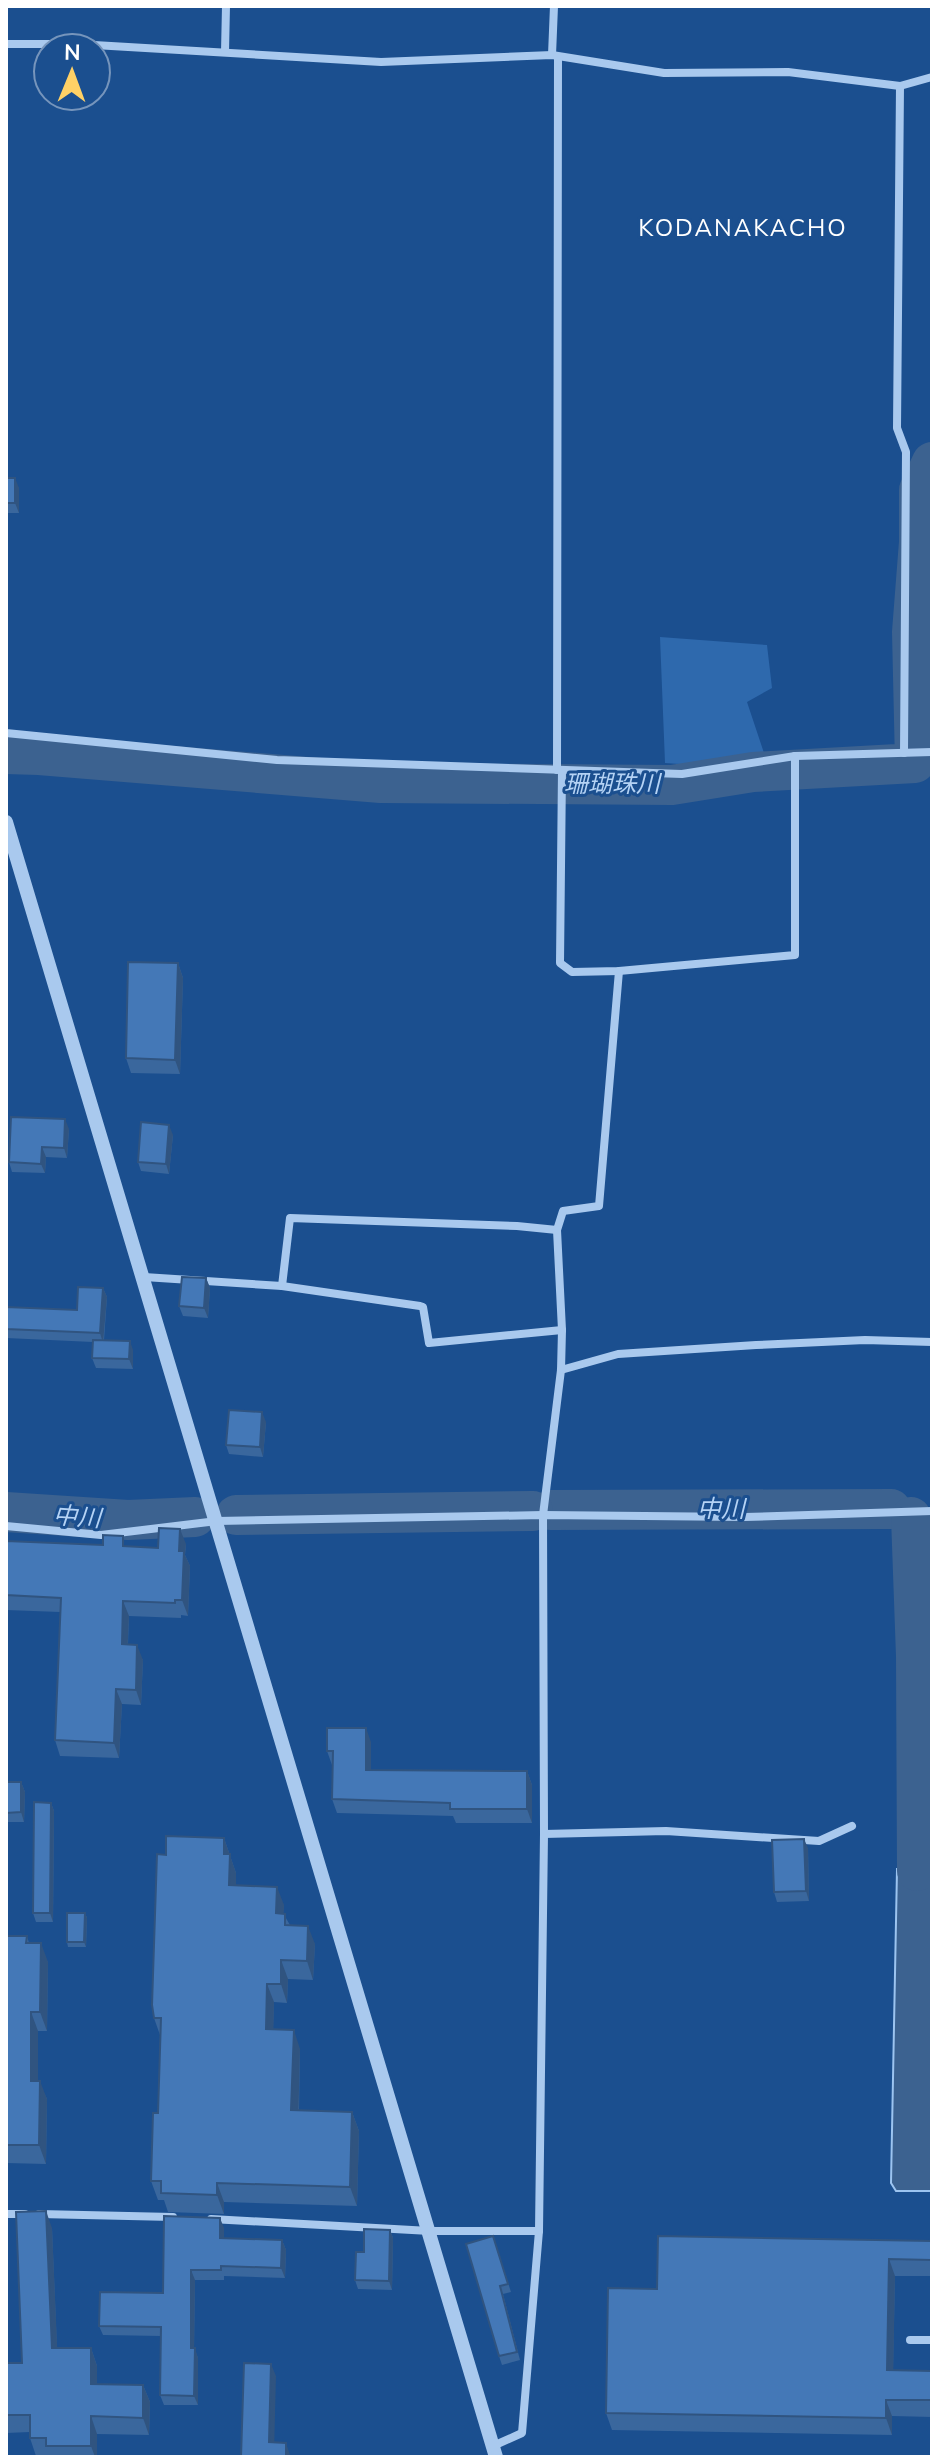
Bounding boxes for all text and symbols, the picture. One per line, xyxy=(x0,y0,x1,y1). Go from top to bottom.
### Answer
north arrow xyxy=(32,32,112,112)
text: N xyxy=(64,38,81,68)
district label: KODANAKACHO xyxy=(638,212,848,244)
water label: 珊瑚珠川 xyxy=(564,768,663,800)
water label: 中川 xyxy=(697,1493,748,1525)
water label: 中川 xyxy=(52,1499,105,1535)

